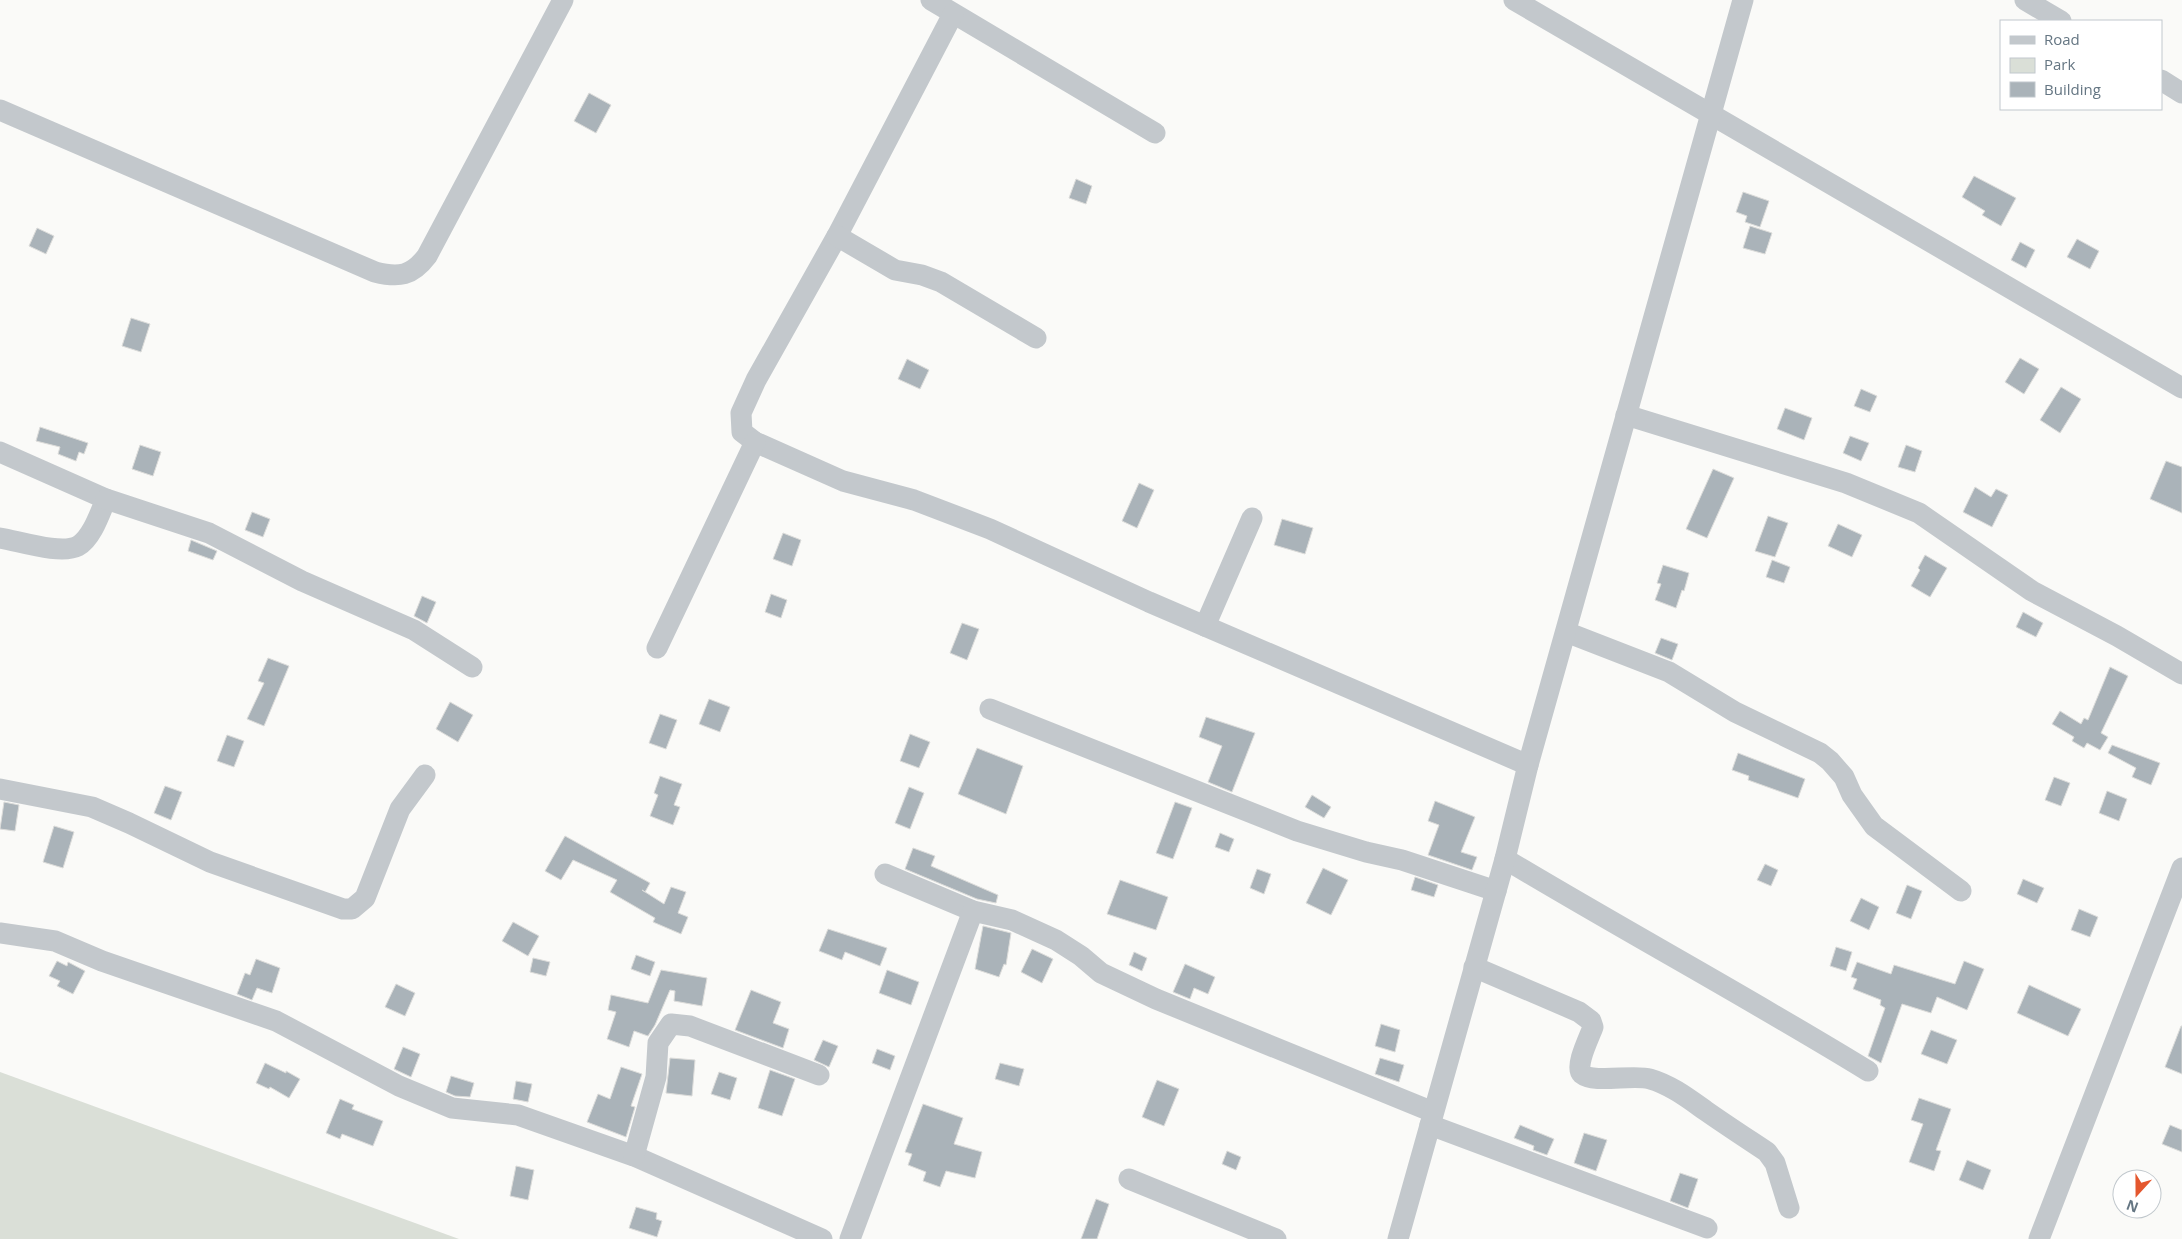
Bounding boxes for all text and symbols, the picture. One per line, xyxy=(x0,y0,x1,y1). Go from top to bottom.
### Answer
legend xyxy=(2000,20,2162,110)
text: Road xyxy=(2044,29,2080,49)
text: Park xyxy=(2044,54,2075,74)
text: Building xyxy=(2044,79,2101,99)
north arrow xyxy=(2112,1169,2162,1219)
text: N xyxy=(2123,1196,2141,1218)

